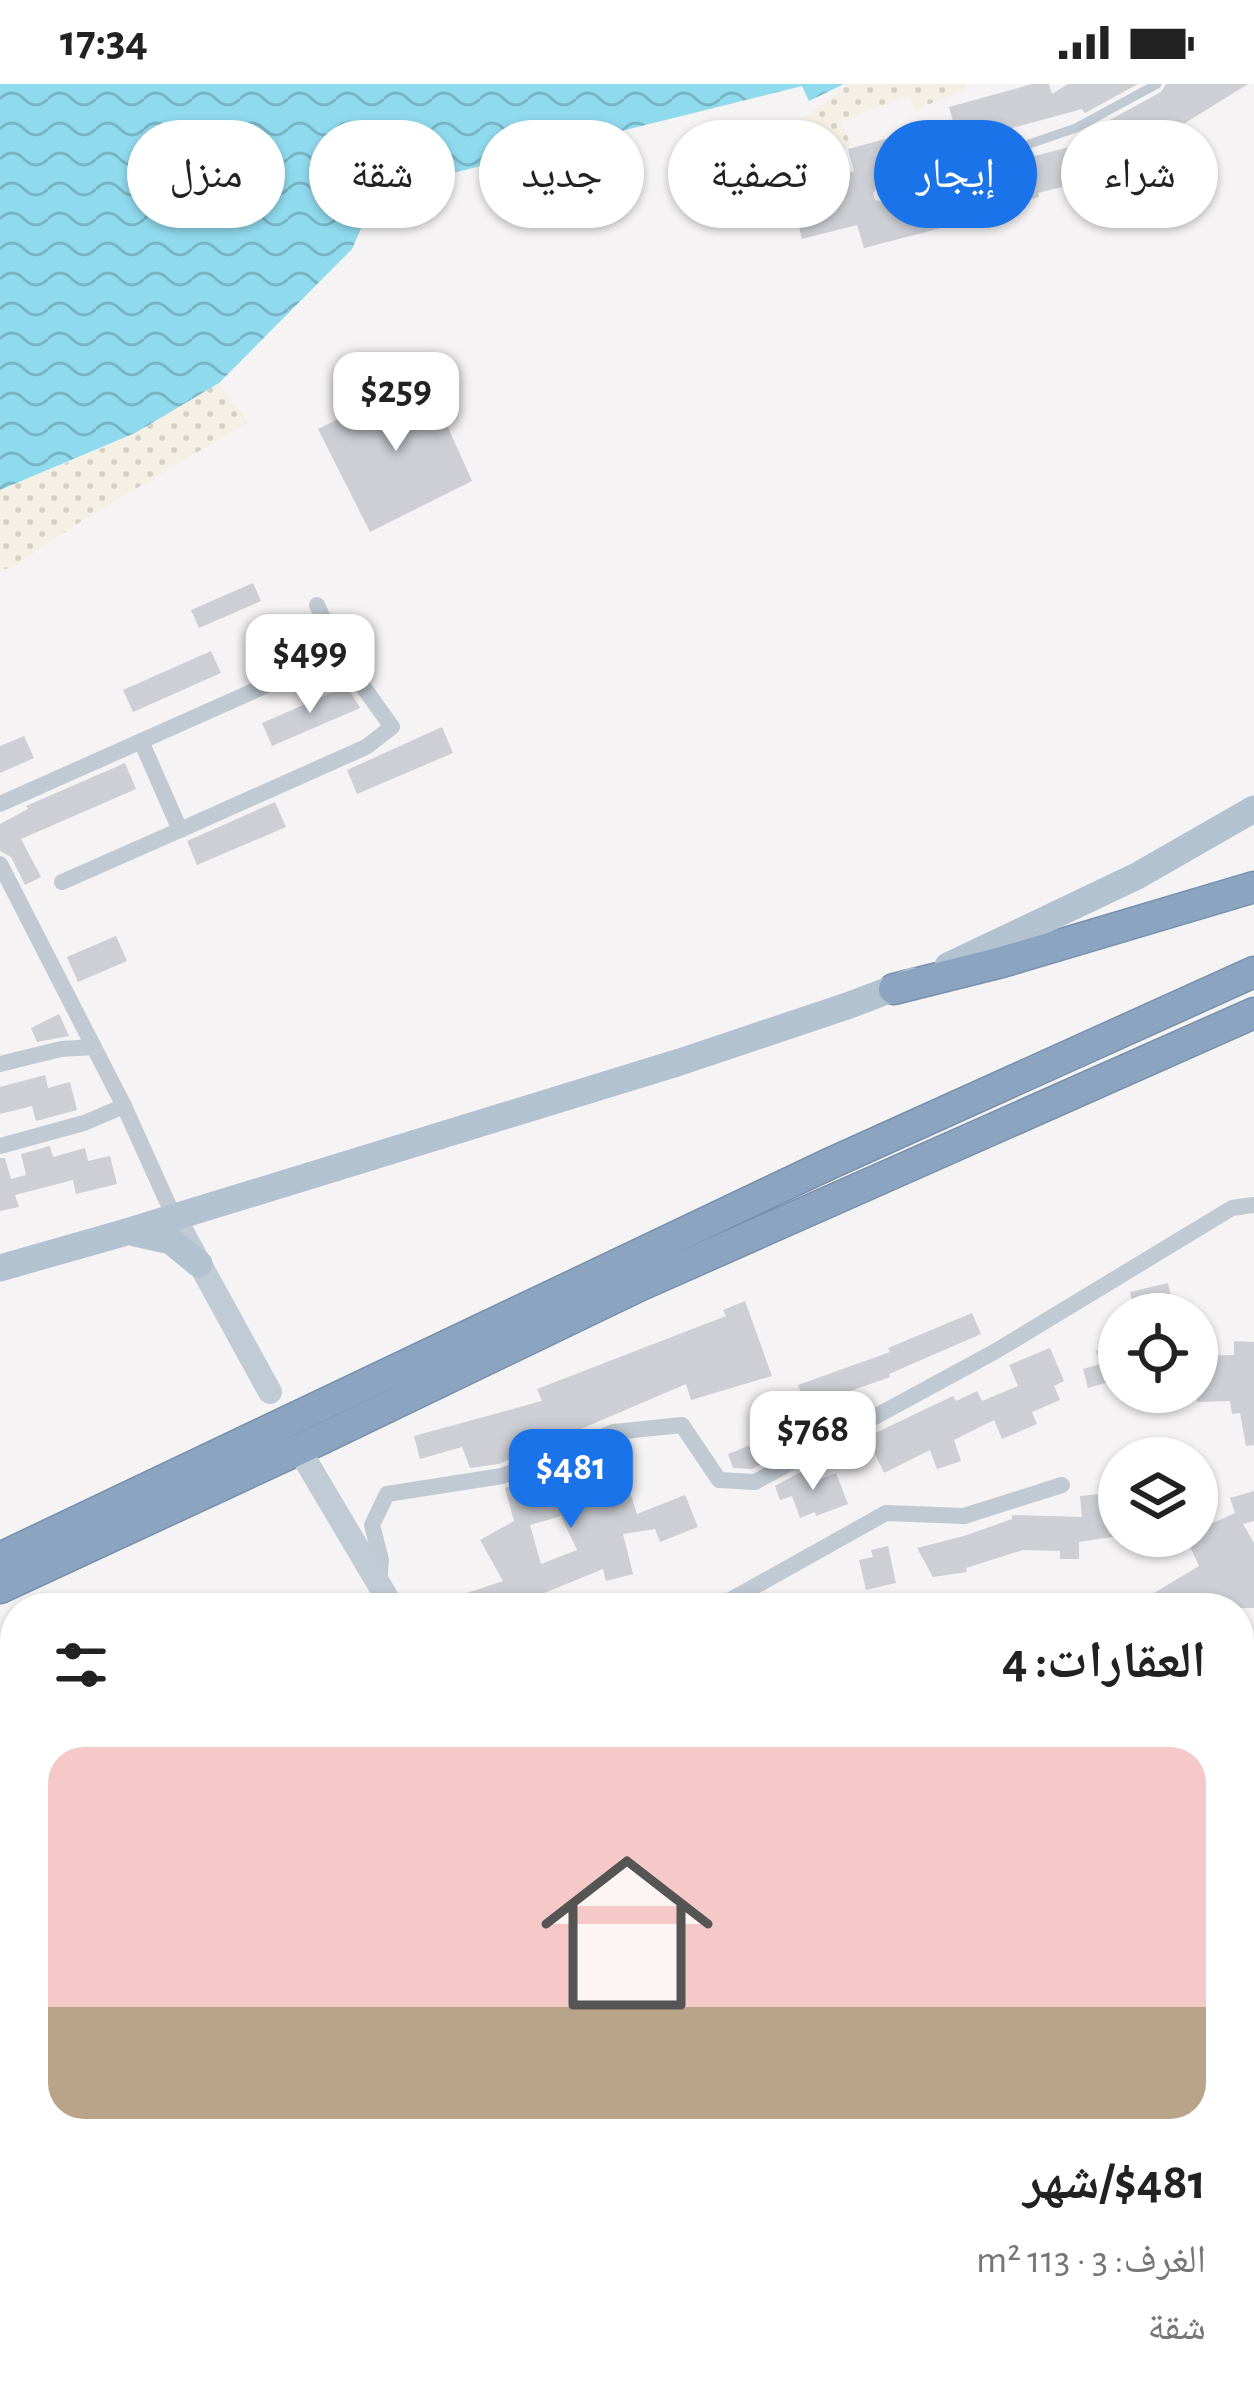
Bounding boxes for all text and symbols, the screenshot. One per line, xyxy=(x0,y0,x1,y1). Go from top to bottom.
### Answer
text: 17:34 xyxy=(60,19,148,64)
chip: منزل xyxy=(127,120,285,228)
chip: شقة xyxy=(309,120,455,228)
chip: جديد xyxy=(479,120,644,228)
chip: تصفية xyxy=(668,120,850,228)
chip: إيجار xyxy=(874,120,1037,228)
chip: شراء xyxy=(1061,120,1218,228)
pin: $259 xyxy=(325,352,467,454)
text: $259 xyxy=(360,371,432,410)
pin: $499 xyxy=(239,614,381,716)
text: $499 xyxy=(273,633,347,672)
map controls xyxy=(1098,1293,1218,1557)
button: locate xyxy=(1098,1293,1218,1413)
pin: $768 xyxy=(742,1391,884,1493)
text: $768 xyxy=(777,1410,849,1449)
pin: $481 xyxy=(500,1429,642,1531)
button: layers xyxy=(1098,1437,1218,1557)
text: $481 xyxy=(536,1448,606,1487)
icon: filters xyxy=(48,1632,114,1698)
text: العقارات: 4 xyxy=(1002,1636,1206,1687)
icon: home xyxy=(519,1825,735,2041)
text: $481/شهر xyxy=(1023,2157,1206,2208)
text: الغرف: 3 · 113 m² xyxy=(976,2241,1206,2280)
text: شقة xyxy=(1148,2308,1206,2347)

